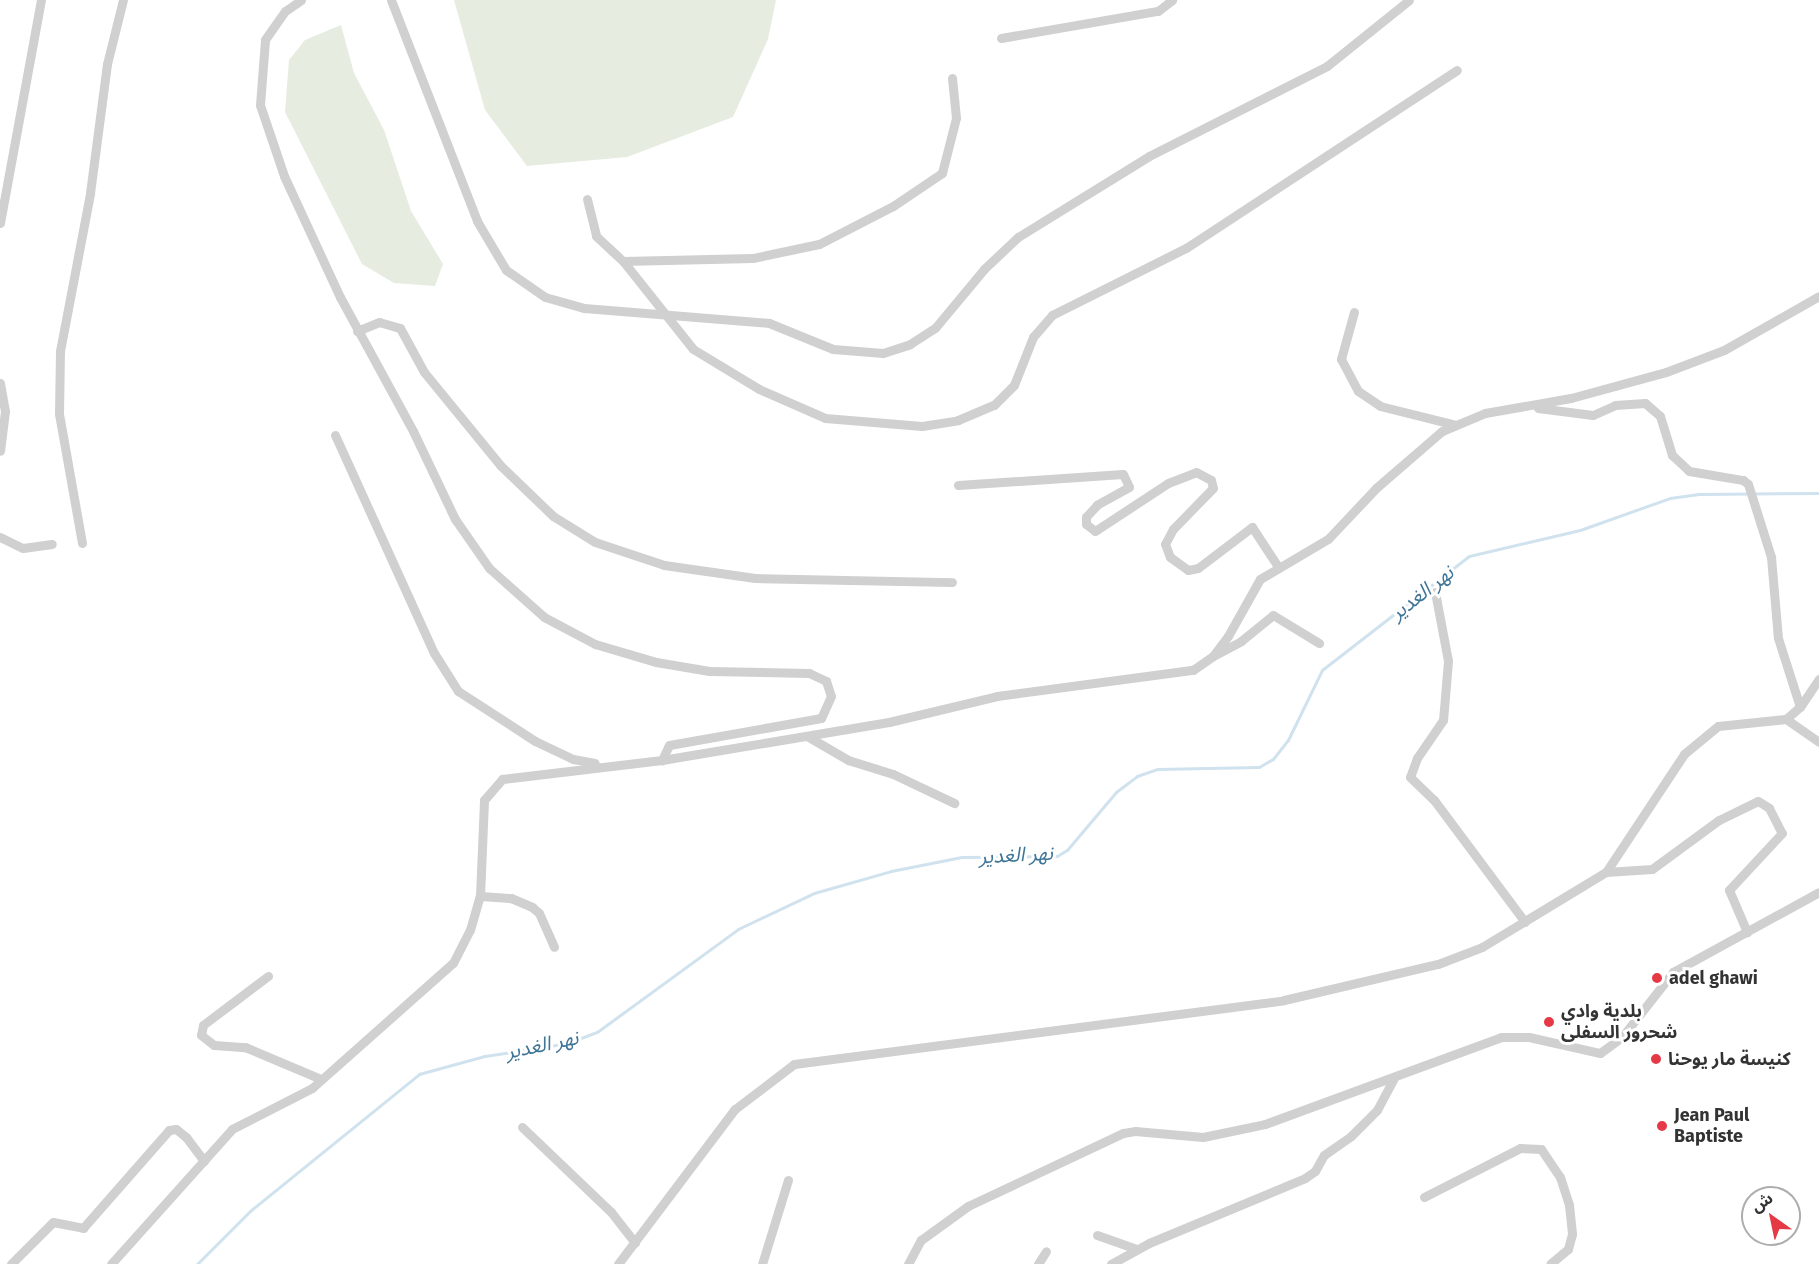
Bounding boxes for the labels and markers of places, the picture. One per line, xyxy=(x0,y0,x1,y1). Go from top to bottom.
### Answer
place label: adel ghawi xyxy=(1669,967,1758,989)
marker: adel ghawi xyxy=(1650,971,1664,985)
place label: بلدية وادي شحرور السفلى xyxy=(1561,1001,1677,1044)
marker: بلدية وادي شحرور السفلى xyxy=(1542,1015,1556,1029)
place label: كنيسة مار يوحنا xyxy=(1668,1048,1791,1070)
marker: كنيسة مار يوحنا xyxy=(1649,1052,1663,1066)
place label: Jean Paul Baptiste xyxy=(1674,1105,1749,1148)
marker: Jean Paul Baptiste xyxy=(1655,1119,1669,1133)

